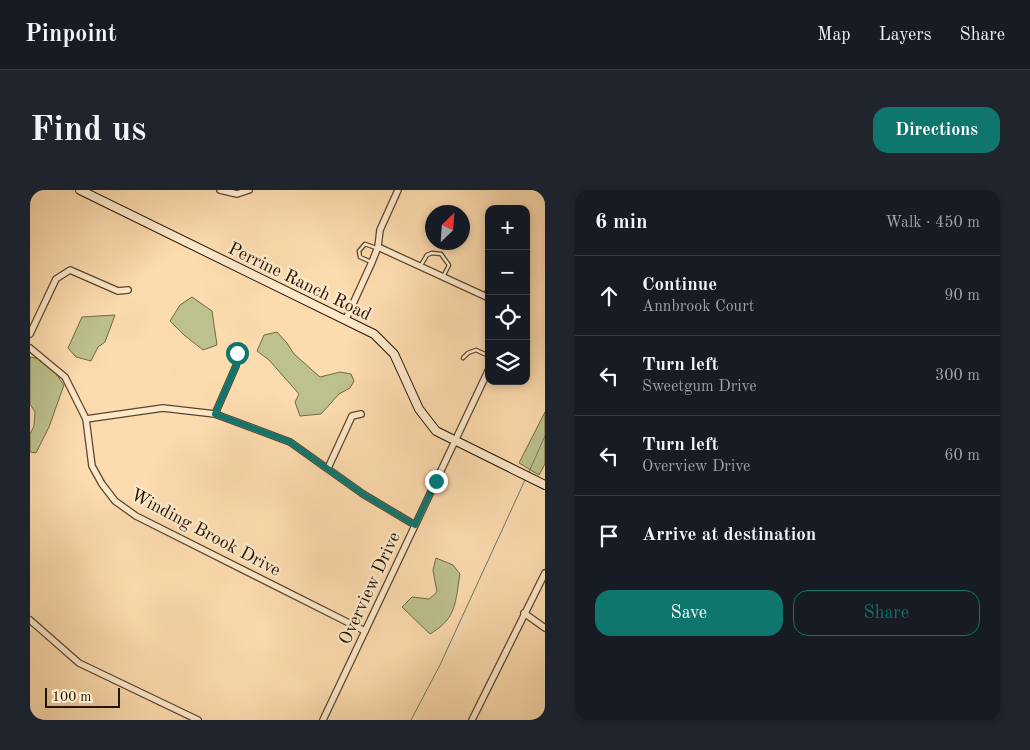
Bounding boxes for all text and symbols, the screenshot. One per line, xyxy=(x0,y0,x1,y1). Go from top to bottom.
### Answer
text: Pinpoint xyxy=(25,23,117,47)
text: Map xyxy=(817,26,851,44)
text: Layers xyxy=(879,26,931,44)
text: Share xyxy=(959,26,1005,44)
button: Directions xyxy=(873,107,1000,153)
text: Find us xyxy=(30,113,146,148)
north arrow xyxy=(425,205,470,250)
map controls xyxy=(485,205,530,385)
button: + xyxy=(485,205,530,250)
text: 6 min xyxy=(595,212,648,233)
text: Walk · 450 m xyxy=(885,215,980,231)
street label: Perrine Ranch Road xyxy=(225,240,374,324)
button: − xyxy=(485,250,530,295)
text: Continue xyxy=(642,276,717,295)
icon: ahead xyxy=(595,282,623,310)
text: 90 m xyxy=(944,288,980,304)
button: locate xyxy=(485,295,530,340)
text: Annbrook Court xyxy=(642,299,754,315)
button: layers xyxy=(485,340,530,385)
route start xyxy=(226,342,249,365)
text: Turn left xyxy=(642,356,719,375)
icon: left xyxy=(595,362,623,390)
text: 300 m xyxy=(935,368,980,384)
text: Sweetgum Drive xyxy=(642,379,757,395)
text: Turn left xyxy=(642,436,719,455)
icon: left xyxy=(595,442,623,470)
text: 60 m xyxy=(944,448,980,464)
text: Overview Drive xyxy=(642,459,750,475)
route end xyxy=(425,470,448,493)
street label: Winding Brook Drive xyxy=(128,486,284,580)
icon: arrive xyxy=(595,522,623,550)
text: Arrive at destination xyxy=(642,526,816,545)
street label: Overview Drive xyxy=(336,529,404,647)
button: Save xyxy=(595,590,783,636)
button: Share xyxy=(793,590,980,636)
scale bar xyxy=(45,685,120,708)
text: 100 m xyxy=(52,690,91,704)

